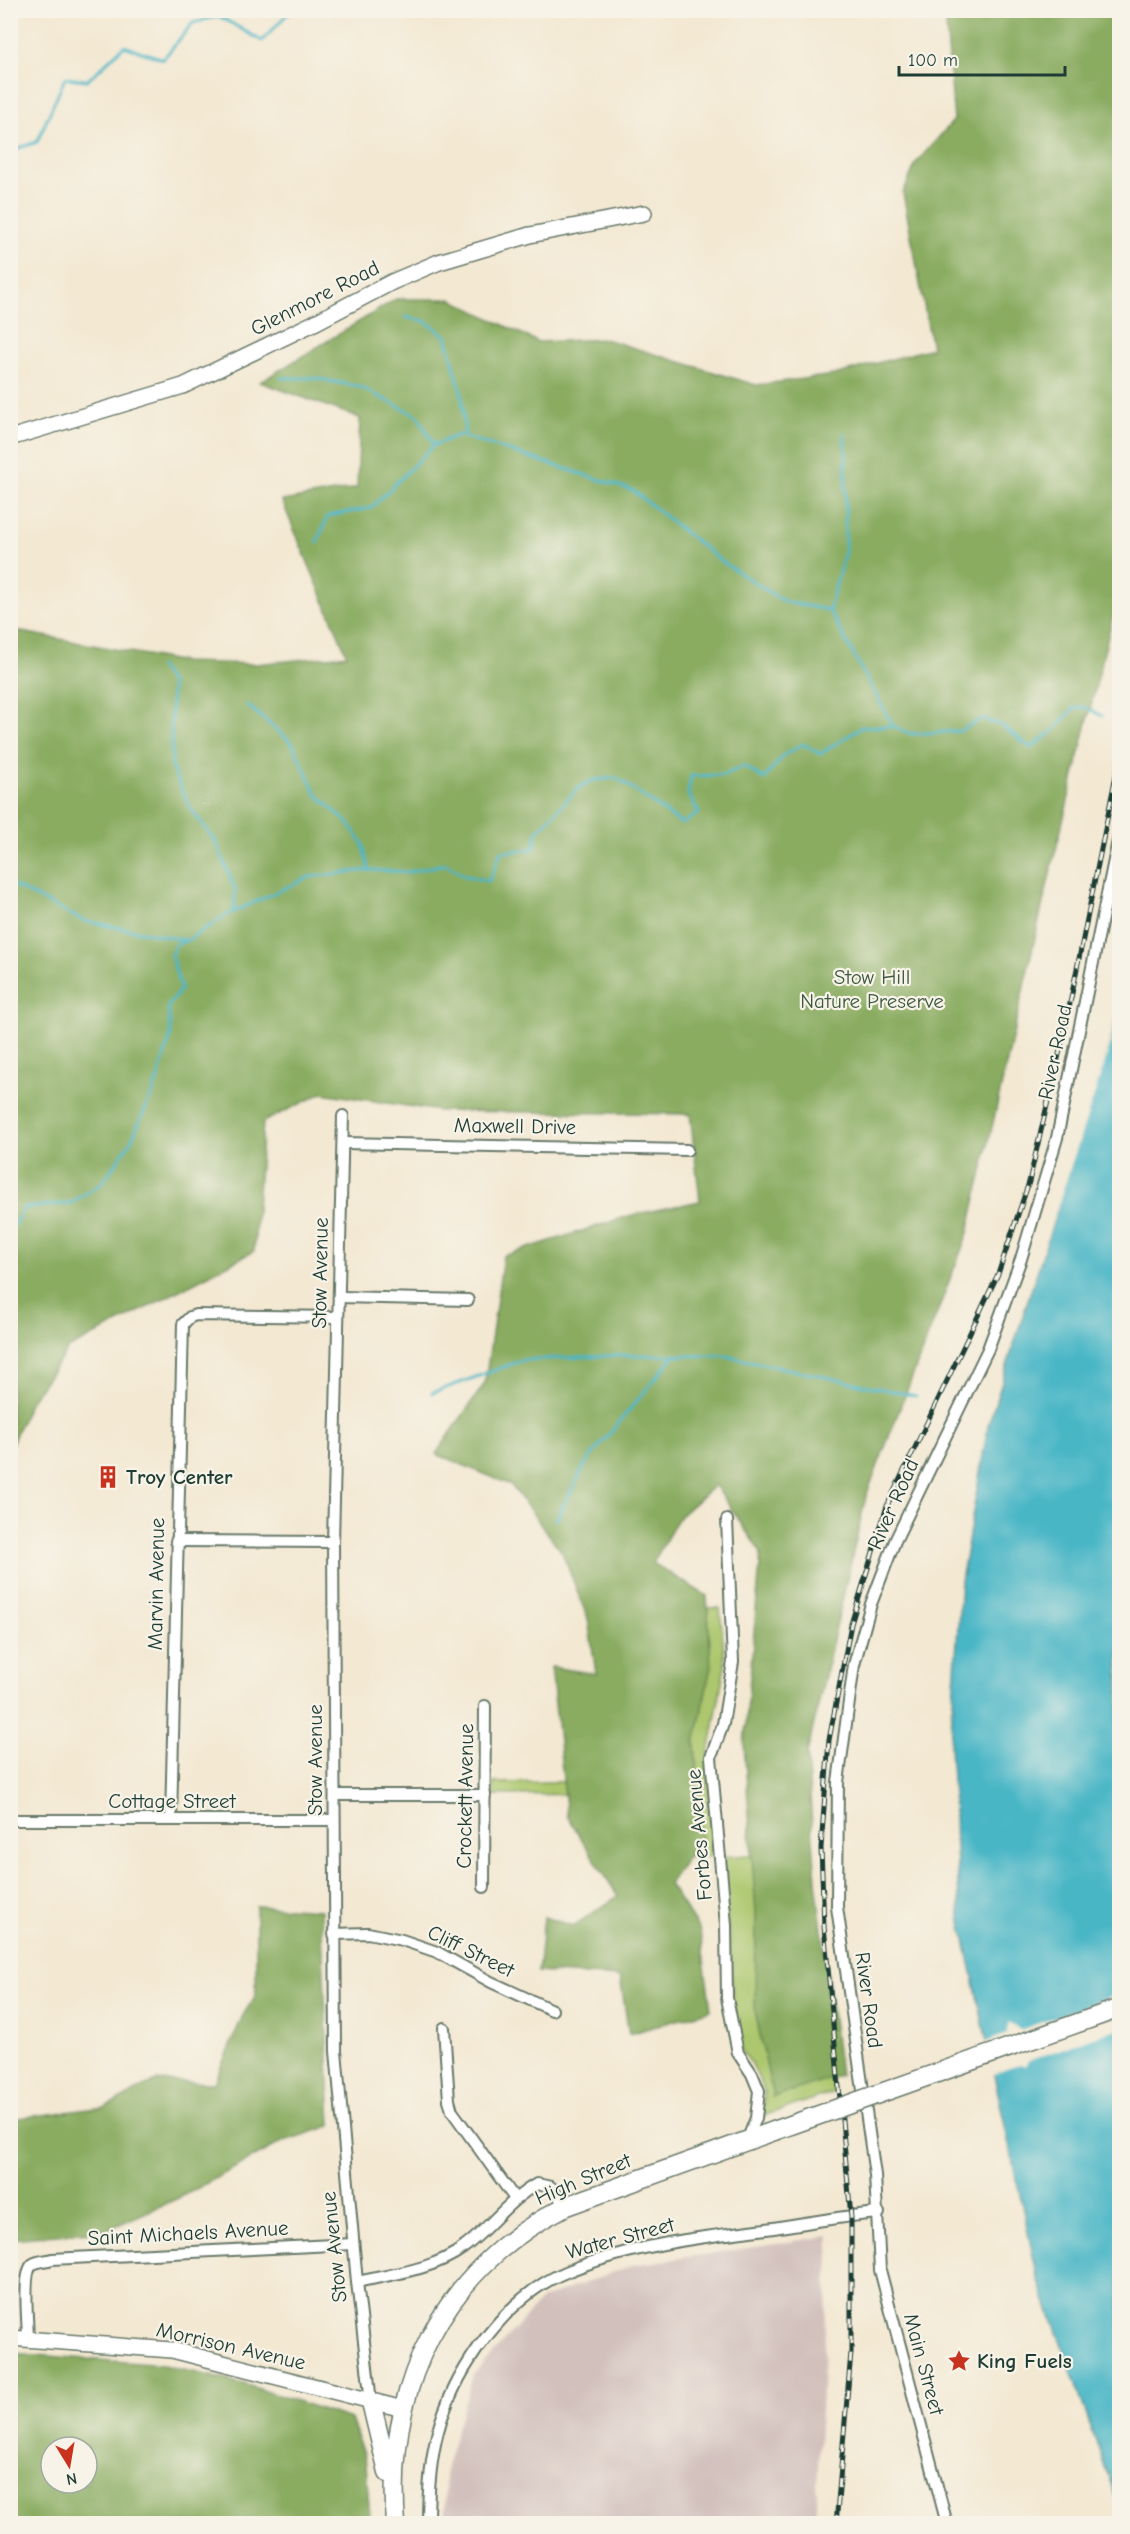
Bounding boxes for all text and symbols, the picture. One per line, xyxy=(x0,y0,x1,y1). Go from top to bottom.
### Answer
scale bar xyxy=(899,39,1066,77)
text: 100 m xyxy=(908,50,958,71)
street label: Glenmore Road xyxy=(247,255,383,341)
park label: Stow Hill Nature Preserve xyxy=(800,965,944,1013)
street label: River Road xyxy=(1033,1002,1077,1102)
street label: Maxwell Drive xyxy=(454,1113,576,1139)
street label: Stow Avenue xyxy=(307,1217,333,1329)
street label: River Road xyxy=(862,1455,924,1553)
building icon: Troy Center xyxy=(95,1464,121,1490)
place label: Troy Center xyxy=(126,1465,233,1489)
street label: Marvin Avenue xyxy=(143,1517,169,1651)
street label: Stow Avenue xyxy=(303,1704,327,1816)
street label: Crockett Avenue xyxy=(452,1723,478,1869)
street label: Forbes Avenue xyxy=(681,1768,717,1902)
street label: Cottage Street xyxy=(108,1789,237,1813)
street label: Cliff Street xyxy=(424,1920,519,1983)
street label: River Road xyxy=(850,1950,888,2050)
street label: High Street xyxy=(531,2148,636,2210)
street label: Stow Avenue xyxy=(316,2190,352,2304)
street label: Water Street xyxy=(563,2212,678,2264)
street label: Saint Michaels Avenue xyxy=(87,2216,289,2250)
street label: Main Street xyxy=(899,2310,949,2418)
street label: Morrison Avenue xyxy=(154,2317,308,2375)
place icon: King Fuels xyxy=(946,2348,972,2374)
place label: King Fuels xyxy=(977,2349,1072,2373)
north arrow xyxy=(39,2435,99,2495)
text: N xyxy=(65,2469,79,2489)

